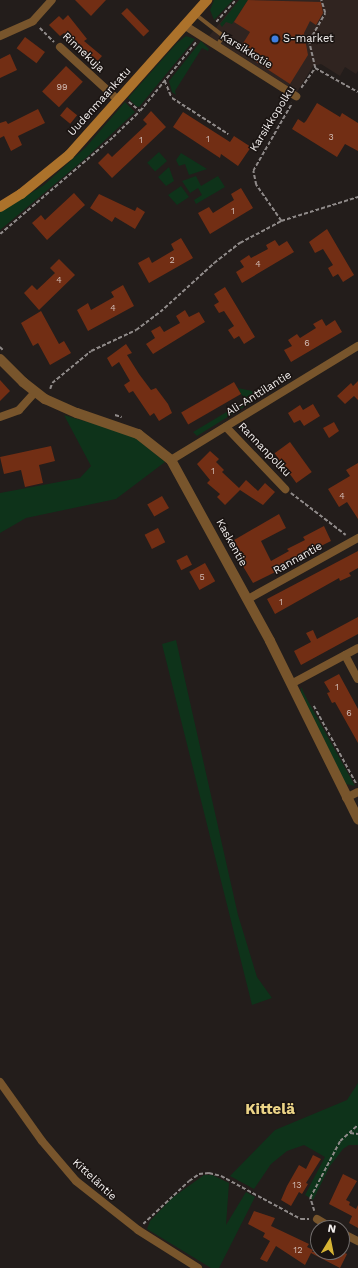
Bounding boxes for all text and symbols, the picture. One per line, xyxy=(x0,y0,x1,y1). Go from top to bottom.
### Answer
street label: Rinnekuja xyxy=(59,30,107,76)
street label: Karsikkotie xyxy=(218,30,274,72)
place label: S-market xyxy=(283,32,334,46)
marker: S-market xyxy=(270,34,280,44)
street label: Uudenmaankatu xyxy=(66,65,134,139)
house number: 99 xyxy=(56,82,68,92)
street label: Karsikkopolku xyxy=(248,84,298,154)
house number: 3 xyxy=(328,132,334,142)
house number: 1 xyxy=(206,134,210,144)
house number: 1 xyxy=(139,135,143,145)
house number: 1 xyxy=(231,206,235,216)
house number: 2 xyxy=(169,255,175,265)
house number: 4 xyxy=(255,259,261,269)
house number: 4 xyxy=(56,275,62,285)
house number: 4 xyxy=(110,303,116,313)
house number: 6 xyxy=(304,338,310,348)
street label: Ali-Anttilantie xyxy=(224,369,294,419)
street label: Rannanpolku xyxy=(235,420,293,480)
house number: 1 xyxy=(211,466,215,476)
house number: 4 xyxy=(339,491,345,501)
street label: Kaskentie xyxy=(213,517,249,569)
street label: Rannantie xyxy=(271,540,325,578)
house number: 5 xyxy=(199,572,205,582)
house number: 1 xyxy=(279,597,283,607)
house number: 1 xyxy=(335,682,339,692)
house number: 6 xyxy=(346,708,352,718)
district label: Kittelä xyxy=(245,1101,295,1119)
street label: Kitteläntie xyxy=(69,1156,119,1204)
house number: 13 xyxy=(293,1180,301,1190)
north arrow xyxy=(310,1220,350,1260)
text: N xyxy=(327,1222,337,1236)
house number: 12 xyxy=(294,1245,302,1255)

